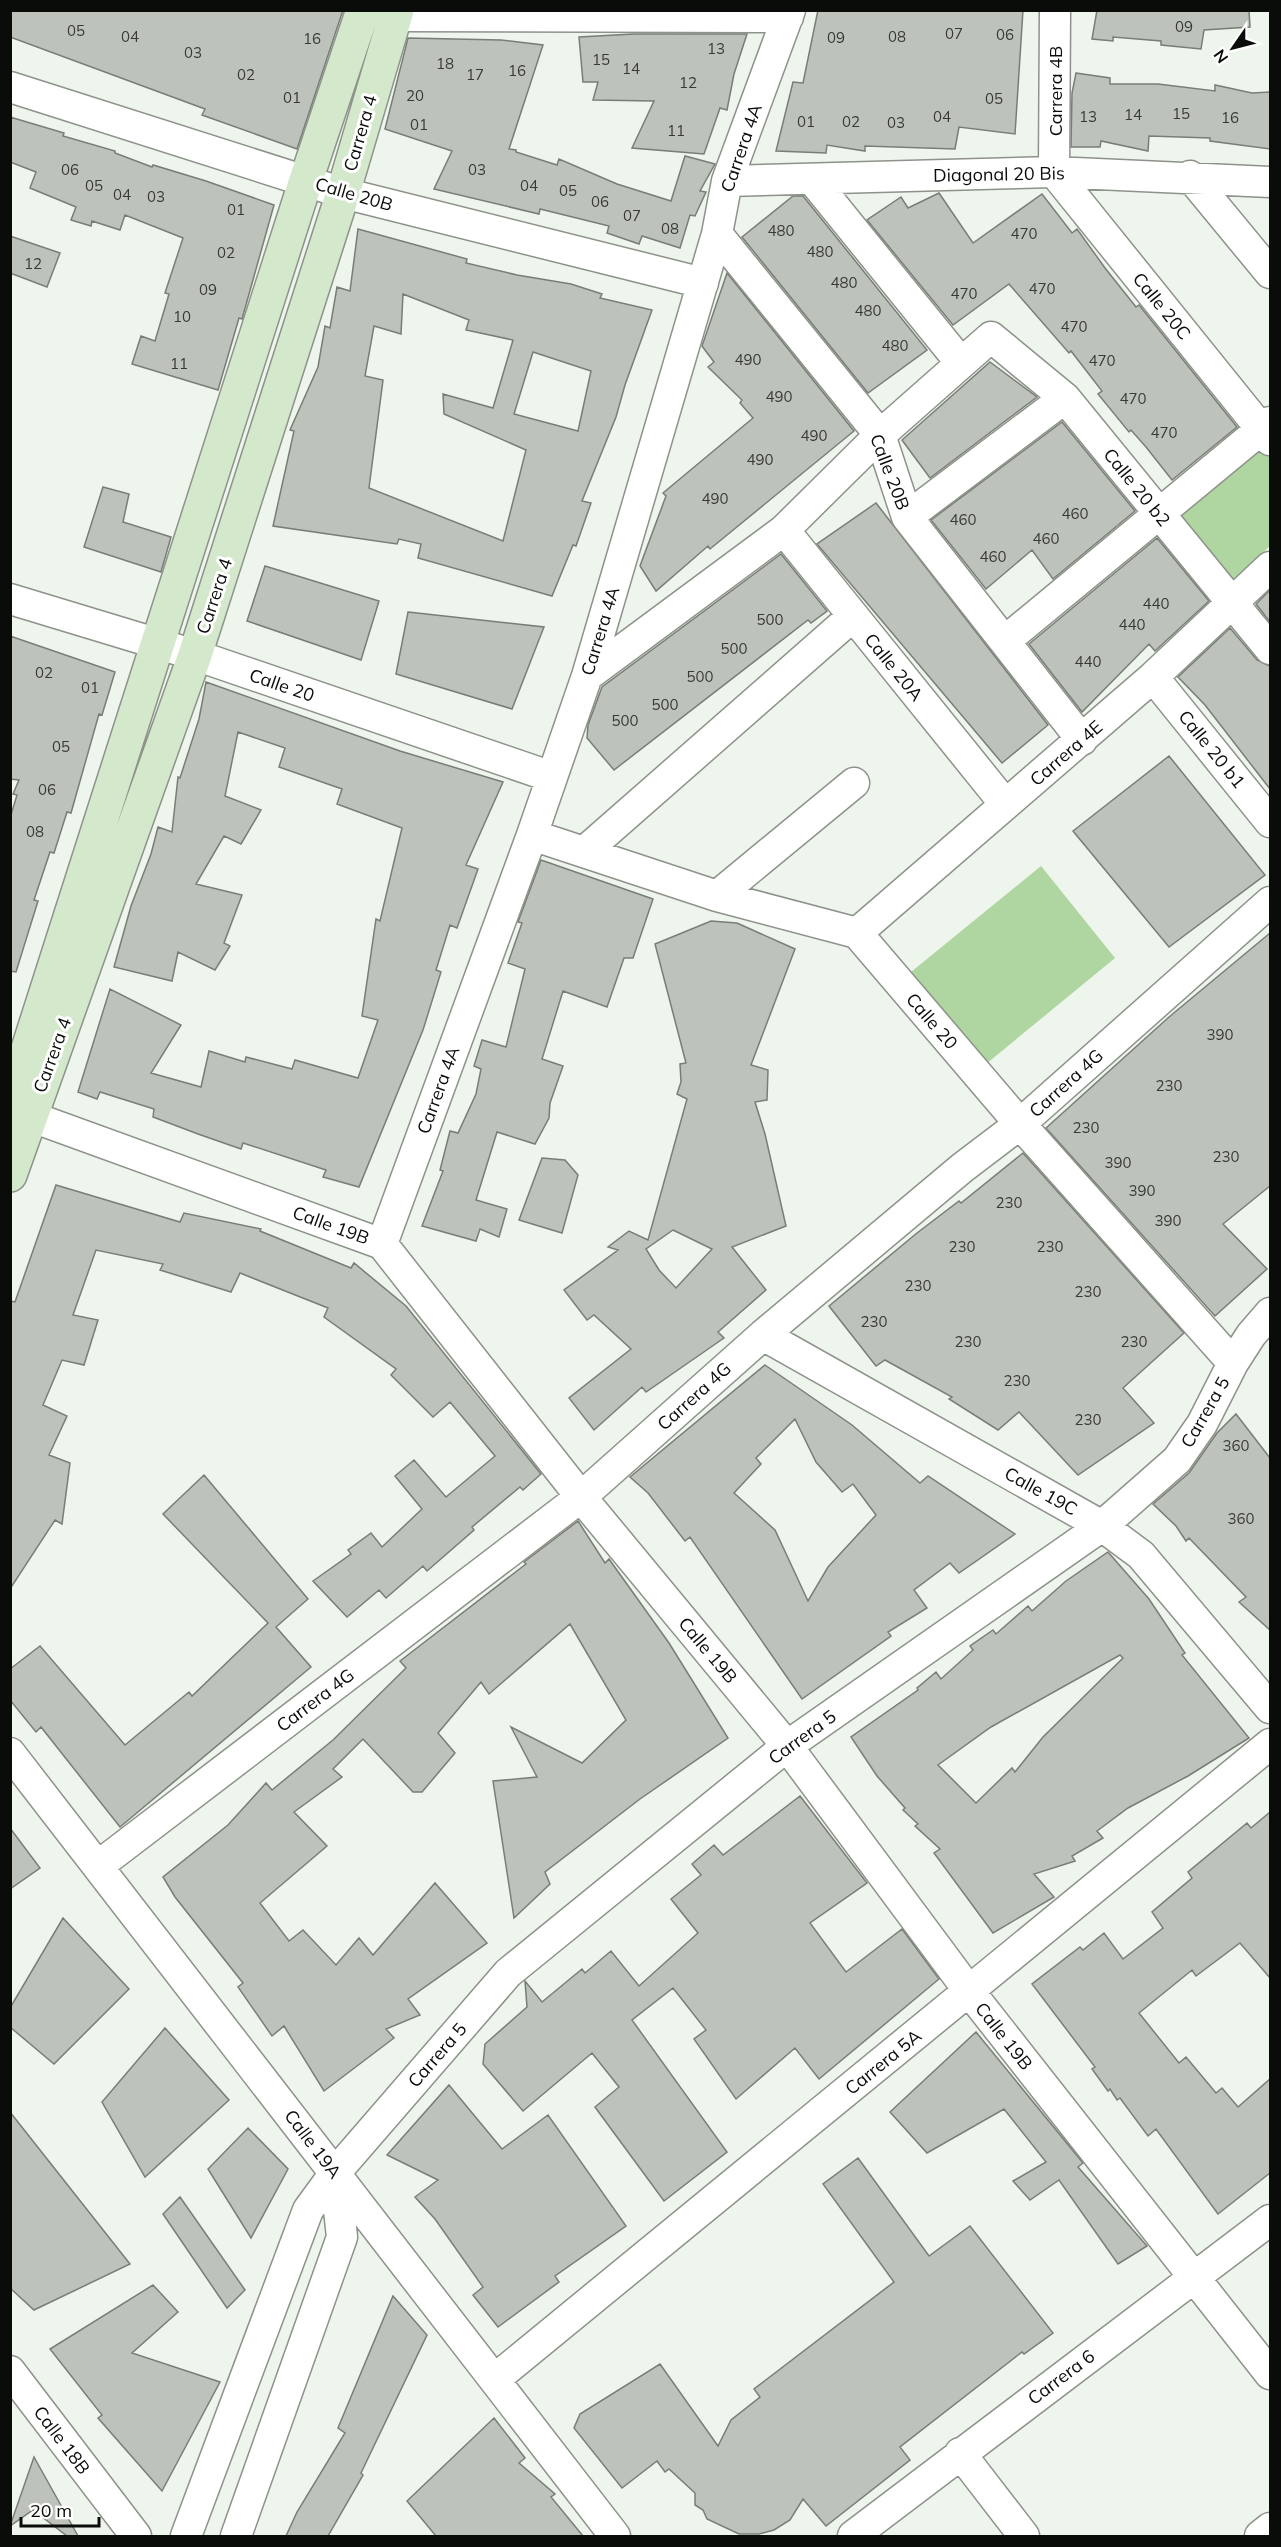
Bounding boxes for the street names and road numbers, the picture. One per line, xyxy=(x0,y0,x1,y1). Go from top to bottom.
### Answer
street label: Carrera 4B xyxy=(1044,46,1067,136)
street label: Carrera 4 xyxy=(338,92,382,174)
street label: Carrera 4A xyxy=(715,101,767,195)
street label: Diagonal 20 Bis xyxy=(933,161,1065,187)
street label: Calle 20B xyxy=(313,172,395,216)
street label: Calle 20C xyxy=(1128,268,1196,344)
street label: Calle 20B xyxy=(865,431,915,513)
street label: Calle 20 b2 xyxy=(1099,443,1175,531)
street label: Carrera 4 xyxy=(191,555,237,637)
street label: Carrera 4A xyxy=(576,584,624,678)
street label: Calle 20A xyxy=(860,628,928,706)
street label: Calle 20 xyxy=(246,663,318,707)
street label: Calle 20 b1 xyxy=(1174,705,1250,793)
street label: Carrera 4E xyxy=(1025,715,1107,791)
street label: Calle 20 xyxy=(901,988,963,1054)
street label: Carrera 4 xyxy=(28,1014,76,1096)
street label: Carrera 4A xyxy=(412,1043,464,1137)
street label: Carrera 4G xyxy=(1024,1044,1108,1122)
street label: Calle 19B xyxy=(290,1201,372,1249)
street label: Carrera 4G xyxy=(652,1357,736,1435)
street label: Carrera 5 xyxy=(1175,1372,1235,1452)
street label: Calle 19C xyxy=(1001,1462,1081,1520)
street label: Calle 19B xyxy=(674,1612,742,1688)
street label: Carrera 4G xyxy=(272,1663,358,1737)
street label: Carrera 5 xyxy=(764,1705,841,1769)
street label: Calle 19B xyxy=(970,1998,1038,2074)
street label: Carrera 5 xyxy=(403,2018,471,2092)
street label: Carrera 5A xyxy=(840,2024,926,2100)
street label: Calle 19A xyxy=(280,2105,346,2183)
street label: Carrera 6 xyxy=(1023,2344,1099,2410)
street label: Calle 18B xyxy=(29,2401,95,2479)

